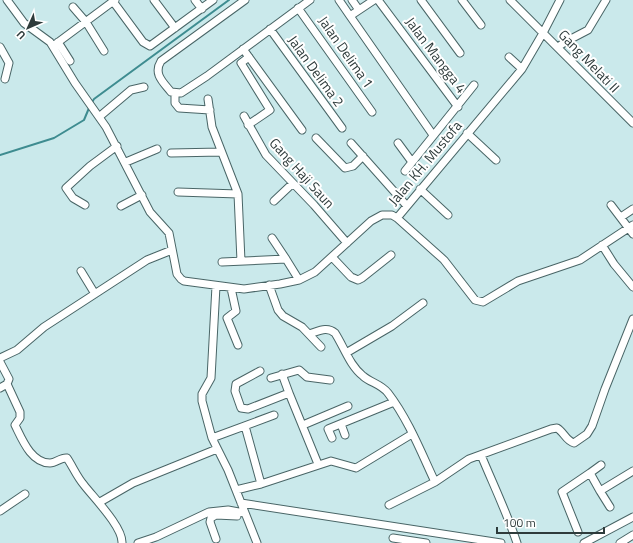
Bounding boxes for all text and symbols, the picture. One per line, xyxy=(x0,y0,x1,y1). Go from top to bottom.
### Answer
north arrow xyxy=(8,8,48,48)
street label: Jalan Delima 1 xyxy=(314,11,379,92)
street label: Jalan Mangga 4 xyxy=(401,12,472,97)
street label: Gang Melati II xyxy=(554,24,625,97)
text: U xyxy=(13,27,29,43)
street label: Jalan Delima 2 xyxy=(283,31,350,111)
street label: Jalan KH. Mustofa xyxy=(383,116,466,210)
street label: Gang Haji Saun xyxy=(265,133,340,213)
scale bar xyxy=(497,509,604,535)
text: 100 m xyxy=(503,513,536,532)

